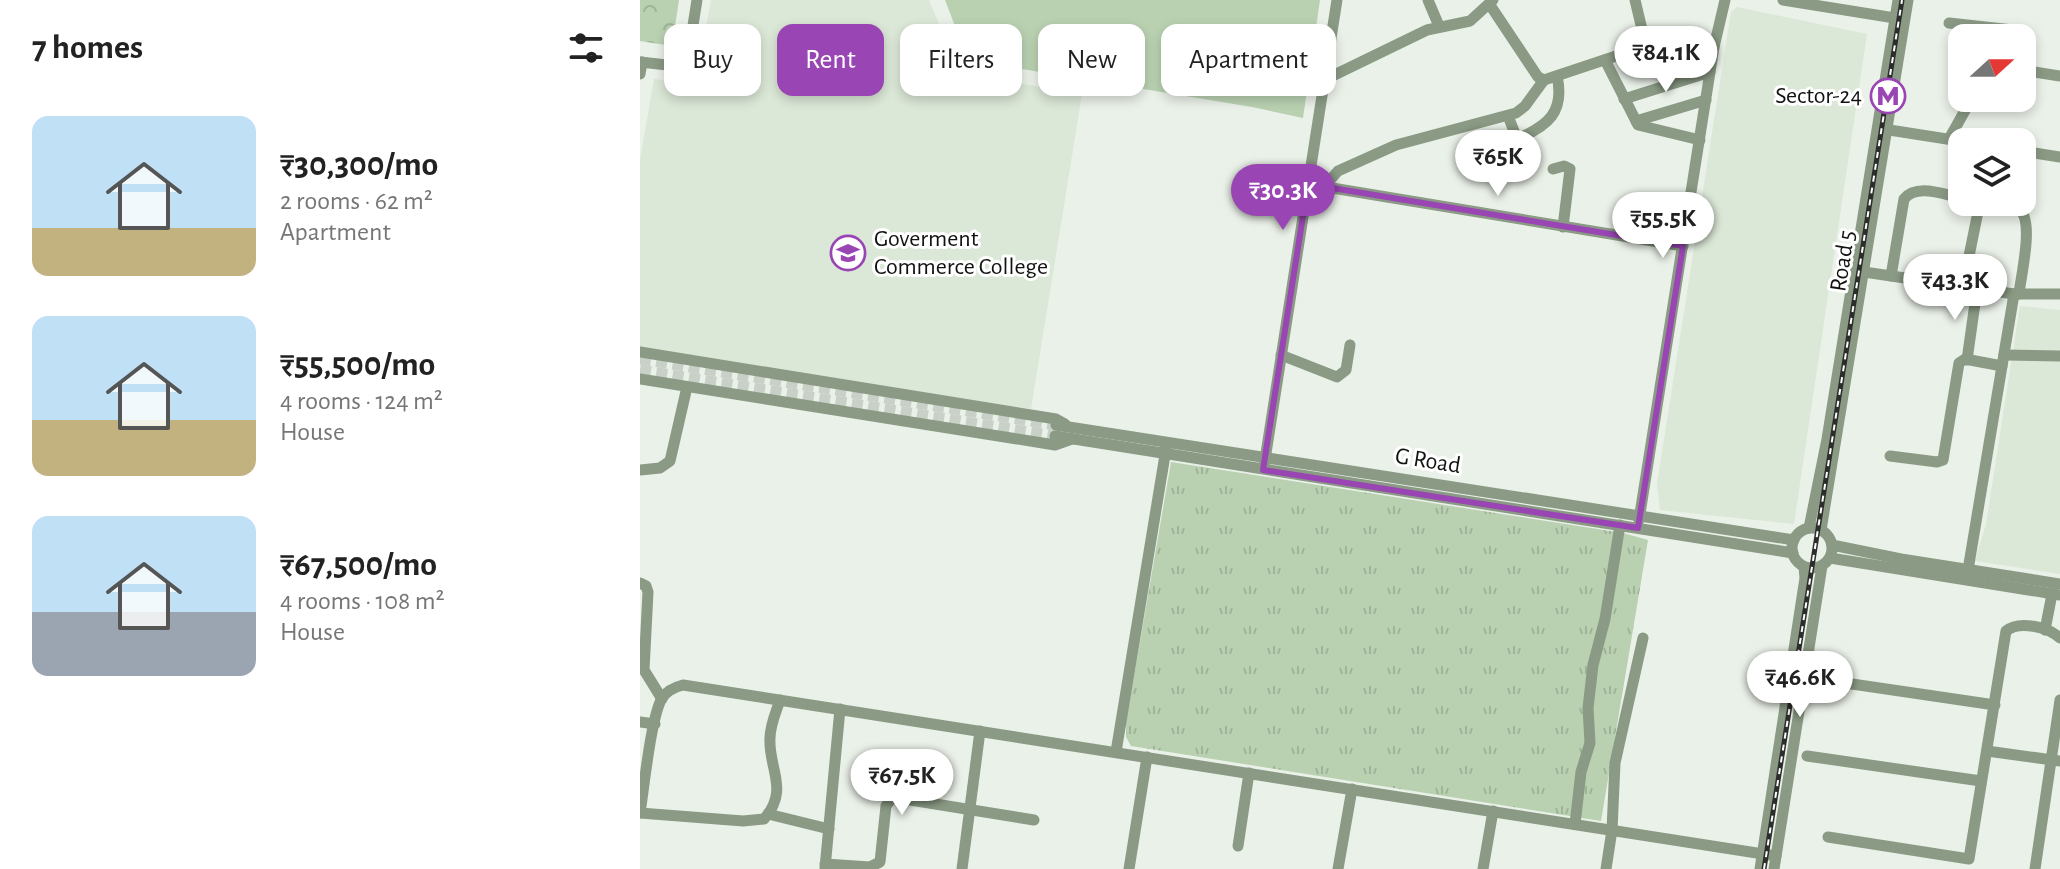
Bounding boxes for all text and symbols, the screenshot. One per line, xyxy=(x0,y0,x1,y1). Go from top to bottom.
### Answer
chip: Buy xyxy=(664,24,761,96)
chip: Rent xyxy=(777,24,884,96)
chip: Filters xyxy=(900,24,1022,96)
chip: New xyxy=(1038,24,1145,96)
chip: Apartment xyxy=(1161,24,1336,96)
north arrow xyxy=(1948,24,2036,112)
map controls xyxy=(1948,24,2036,216)
icon: filters xyxy=(564,26,608,70)
pin: ₹84.1K xyxy=(1601,26,1731,94)
text: 7 homes xyxy=(32,31,143,65)
text: ₹84.1K xyxy=(1632,39,1700,65)
metro station icon: Sector-24 xyxy=(1869,77,1907,115)
place label: Sector-24 xyxy=(1775,84,1862,108)
button: layers xyxy=(1948,128,2036,216)
pin: ₹65K xyxy=(1451,130,1545,198)
text: ₹65K xyxy=(1473,143,1523,169)
icon: home xyxy=(96,148,192,244)
text: ₹30,300/mo xyxy=(280,148,438,182)
pin: ₹30.3K xyxy=(1218,164,1348,232)
text: ₹30.3K xyxy=(1249,177,1317,203)
text: 2 rooms · 62 m² xyxy=(280,188,433,214)
pin: ₹55.5K xyxy=(1598,192,1728,260)
text: ₹55.5K xyxy=(1630,205,1696,231)
text: Apartment xyxy=(280,219,391,245)
place label: Goverment Commerce College xyxy=(874,227,1048,279)
street label: Road 5 xyxy=(1826,229,1860,293)
school or university icon: Goverment Commerce College xyxy=(829,234,867,272)
pin: ₹43.3K xyxy=(1890,254,2020,322)
text: ₹43.3K xyxy=(1921,267,1989,293)
icon: home xyxy=(96,348,192,444)
text: ₹55,500/mo xyxy=(280,348,435,382)
text: 4 rooms · 124 m² xyxy=(280,388,443,414)
text: House xyxy=(280,419,345,445)
street label: G Road xyxy=(1393,444,1463,478)
icon: home xyxy=(96,548,192,644)
text: ₹67,500/mo xyxy=(280,548,437,582)
text: 4 rooms · 108 m² xyxy=(280,588,445,614)
text: House xyxy=(280,619,345,645)
pin: ₹46.6K xyxy=(1735,651,1865,719)
text: ₹46.6K xyxy=(1765,664,1835,690)
pin: ₹67.5K xyxy=(837,749,967,817)
text: ₹67.5K xyxy=(868,762,936,788)

